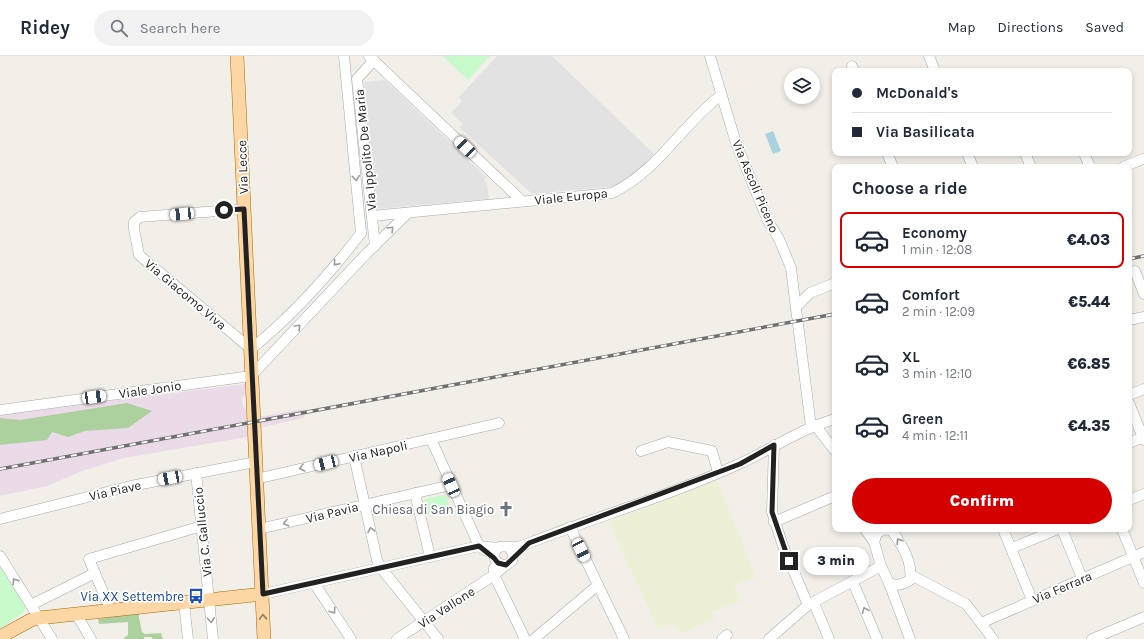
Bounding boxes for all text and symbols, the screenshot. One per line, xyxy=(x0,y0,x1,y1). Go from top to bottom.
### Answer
search box xyxy=(94,10,374,46)
text: Ridey xyxy=(20,17,70,39)
icon: search xyxy=(108,17,130,39)
text: Search here xyxy=(140,19,220,37)
text: Map xyxy=(948,19,976,36)
text: Directions xyxy=(998,19,1063,36)
text: Saved xyxy=(1085,19,1124,36)
map controls xyxy=(784,68,820,104)
button: layers xyxy=(784,68,820,104)
text: McDonald's xyxy=(876,84,958,102)
street label: Via Ippolito De Maria xyxy=(352,88,379,212)
text: Via Basilicata xyxy=(876,123,975,141)
car xyxy=(452,134,478,160)
street label: Via Ascoli Piceno xyxy=(729,137,782,235)
street label: Via Lecce xyxy=(234,139,251,194)
one-way arrow xyxy=(351,175,360,182)
text: Choose a ride xyxy=(852,177,967,199)
street label: Viale Europa xyxy=(534,185,608,208)
route start xyxy=(215,201,233,219)
car xyxy=(170,207,194,221)
icon: car xyxy=(854,222,890,258)
text: Economy xyxy=(902,224,967,242)
one-way arrow xyxy=(386,227,394,234)
text: €4.03 xyxy=(1067,231,1110,249)
text: 1 min · 12:08 xyxy=(902,242,972,257)
street label: Via Giacomo Viva xyxy=(142,256,230,333)
one-way arrow xyxy=(333,259,340,266)
icon: car xyxy=(854,284,890,320)
text: Comfort xyxy=(902,286,960,304)
text: €5.44 xyxy=(1068,293,1110,311)
text: 2 min · 12:09 xyxy=(902,304,975,319)
one-way arrow xyxy=(293,324,301,332)
icon: car xyxy=(854,346,890,382)
text: XL xyxy=(902,348,920,366)
text: €6.85 xyxy=(1068,355,1110,373)
text: 3 min · 12:10 xyxy=(902,366,972,381)
street label: Viale Jonio xyxy=(118,378,182,401)
car xyxy=(81,389,107,405)
icon: car xyxy=(854,408,890,444)
text: Green xyxy=(902,410,943,428)
text: €4.35 xyxy=(1068,417,1110,435)
text: 4 min · 12:11 xyxy=(902,428,968,443)
street label: Via Napoli xyxy=(347,437,409,466)
car xyxy=(313,454,339,472)
one-way arrow xyxy=(299,464,306,472)
car xyxy=(157,470,183,486)
car xyxy=(441,472,461,498)
street label: Via Piave xyxy=(88,477,143,504)
button: Confirm xyxy=(852,478,1112,524)
street label: Via C. Galluccio xyxy=(190,486,215,577)
street label: Via Pavia xyxy=(304,499,360,526)
church icon: Chiesa di San Biagio xyxy=(497,500,515,518)
place label: Chiesa di San Biagio xyxy=(373,502,494,517)
one-way arrow xyxy=(283,518,290,526)
one-way arrow xyxy=(367,527,375,533)
car xyxy=(570,537,592,563)
one-way arrow xyxy=(896,538,903,545)
callout: 3 min xyxy=(803,547,869,575)
route end xyxy=(780,552,798,570)
text: 3 min xyxy=(817,553,855,568)
street label: Via Ferrara xyxy=(1030,568,1094,607)
one-way arrow xyxy=(13,578,20,585)
street label: Via Vallone xyxy=(415,583,478,631)
bus stop icon: Via XX Settembre xyxy=(187,587,205,605)
place label: Via XX Settembre xyxy=(81,589,184,604)
one-way arrow xyxy=(328,607,336,614)
one-way arrow xyxy=(862,607,870,615)
one-way arrow xyxy=(259,614,268,620)
one-way arrow xyxy=(207,617,216,623)

